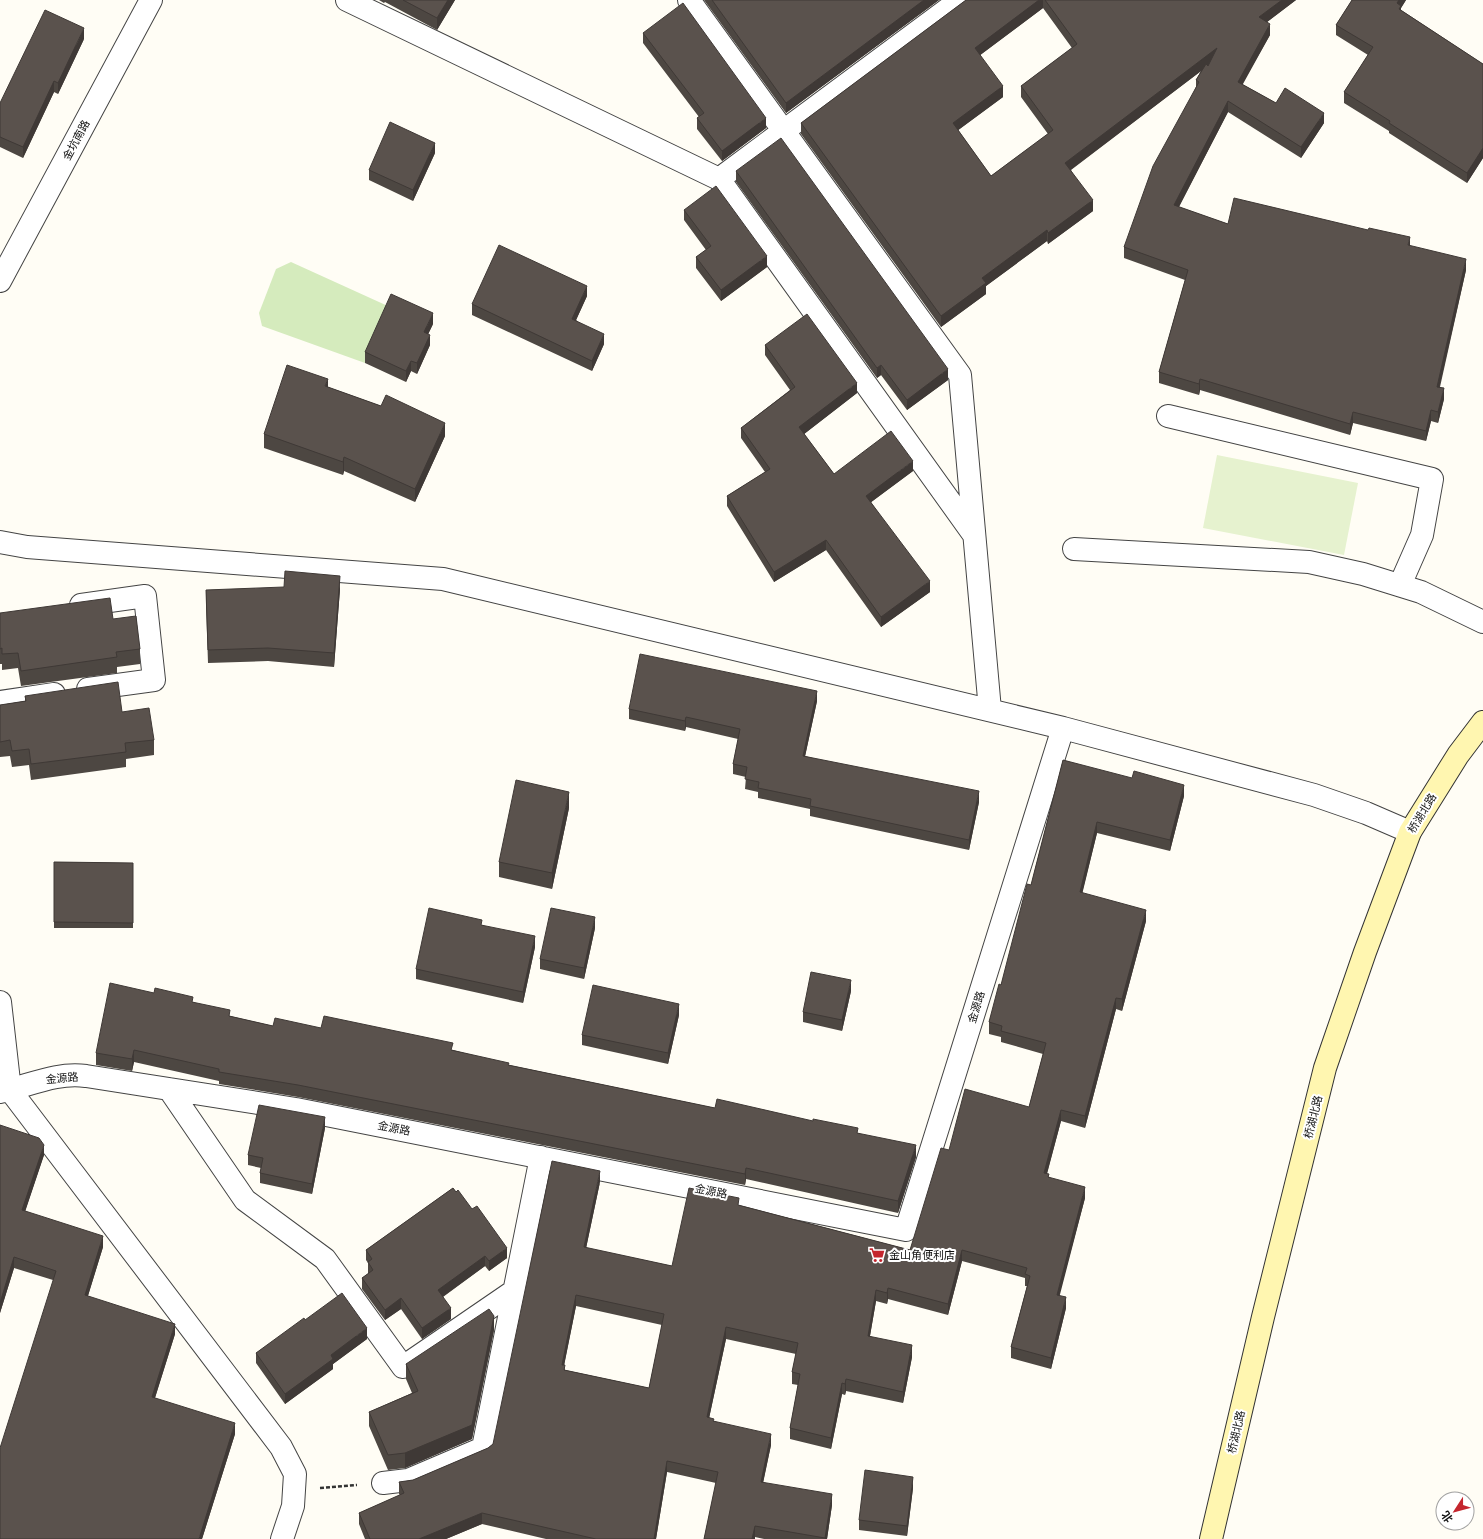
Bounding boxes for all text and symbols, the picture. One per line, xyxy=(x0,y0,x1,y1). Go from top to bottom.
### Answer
street label: 金坑南路 xyxy=(59,117,93,163)
street label: 桥湖北路 xyxy=(1405,791,1440,836)
street label: 金源路 xyxy=(964,989,988,1025)
street label: 金源路 xyxy=(45,1070,79,1087)
street label: 桥湖北路 xyxy=(1301,1094,1326,1140)
street label: 金源路 xyxy=(376,1118,412,1139)
street label: 金源路 xyxy=(693,1181,729,1202)
supermarket icon: 金山角便利店 xyxy=(868,1246,886,1264)
place label: 金山角便利店 xyxy=(889,1248,955,1263)
street label: 桥湖北路 xyxy=(1224,1409,1249,1455)
north arrow xyxy=(1435,1491,1475,1531)
text: 北 xyxy=(1438,1508,1457,1525)

